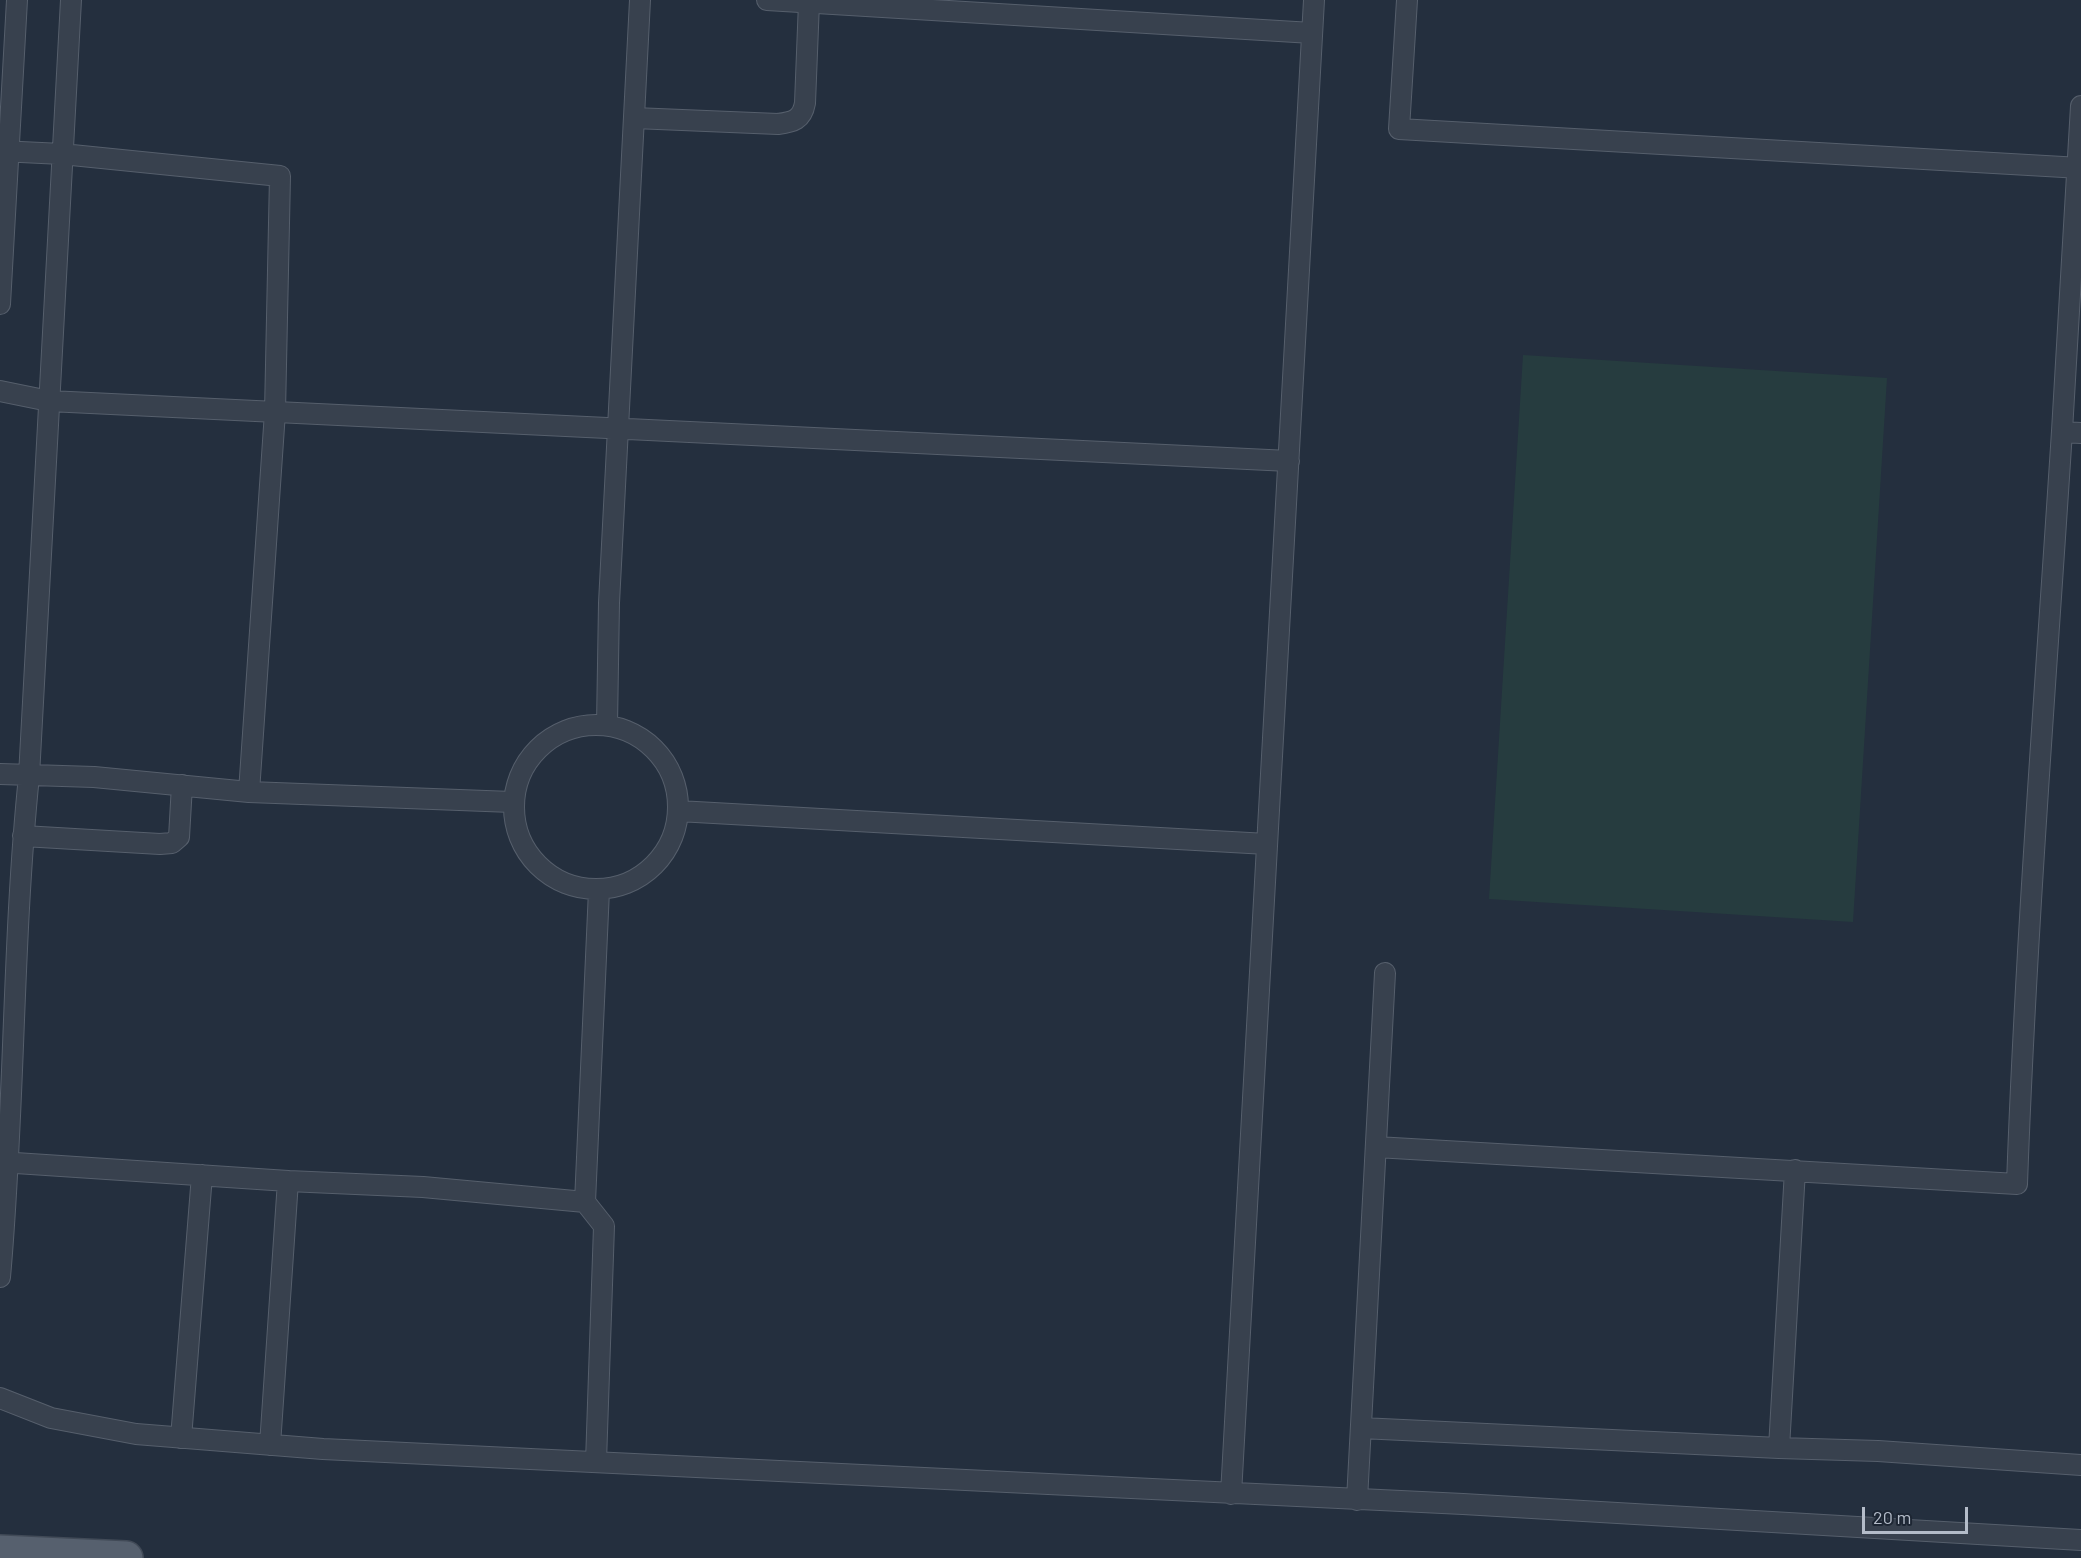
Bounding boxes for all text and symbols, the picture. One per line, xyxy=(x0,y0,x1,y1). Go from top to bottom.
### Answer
scale bar xyxy=(1865,1495,1972,1533)
text: 20 m xyxy=(1873,1506,1911,1528)

